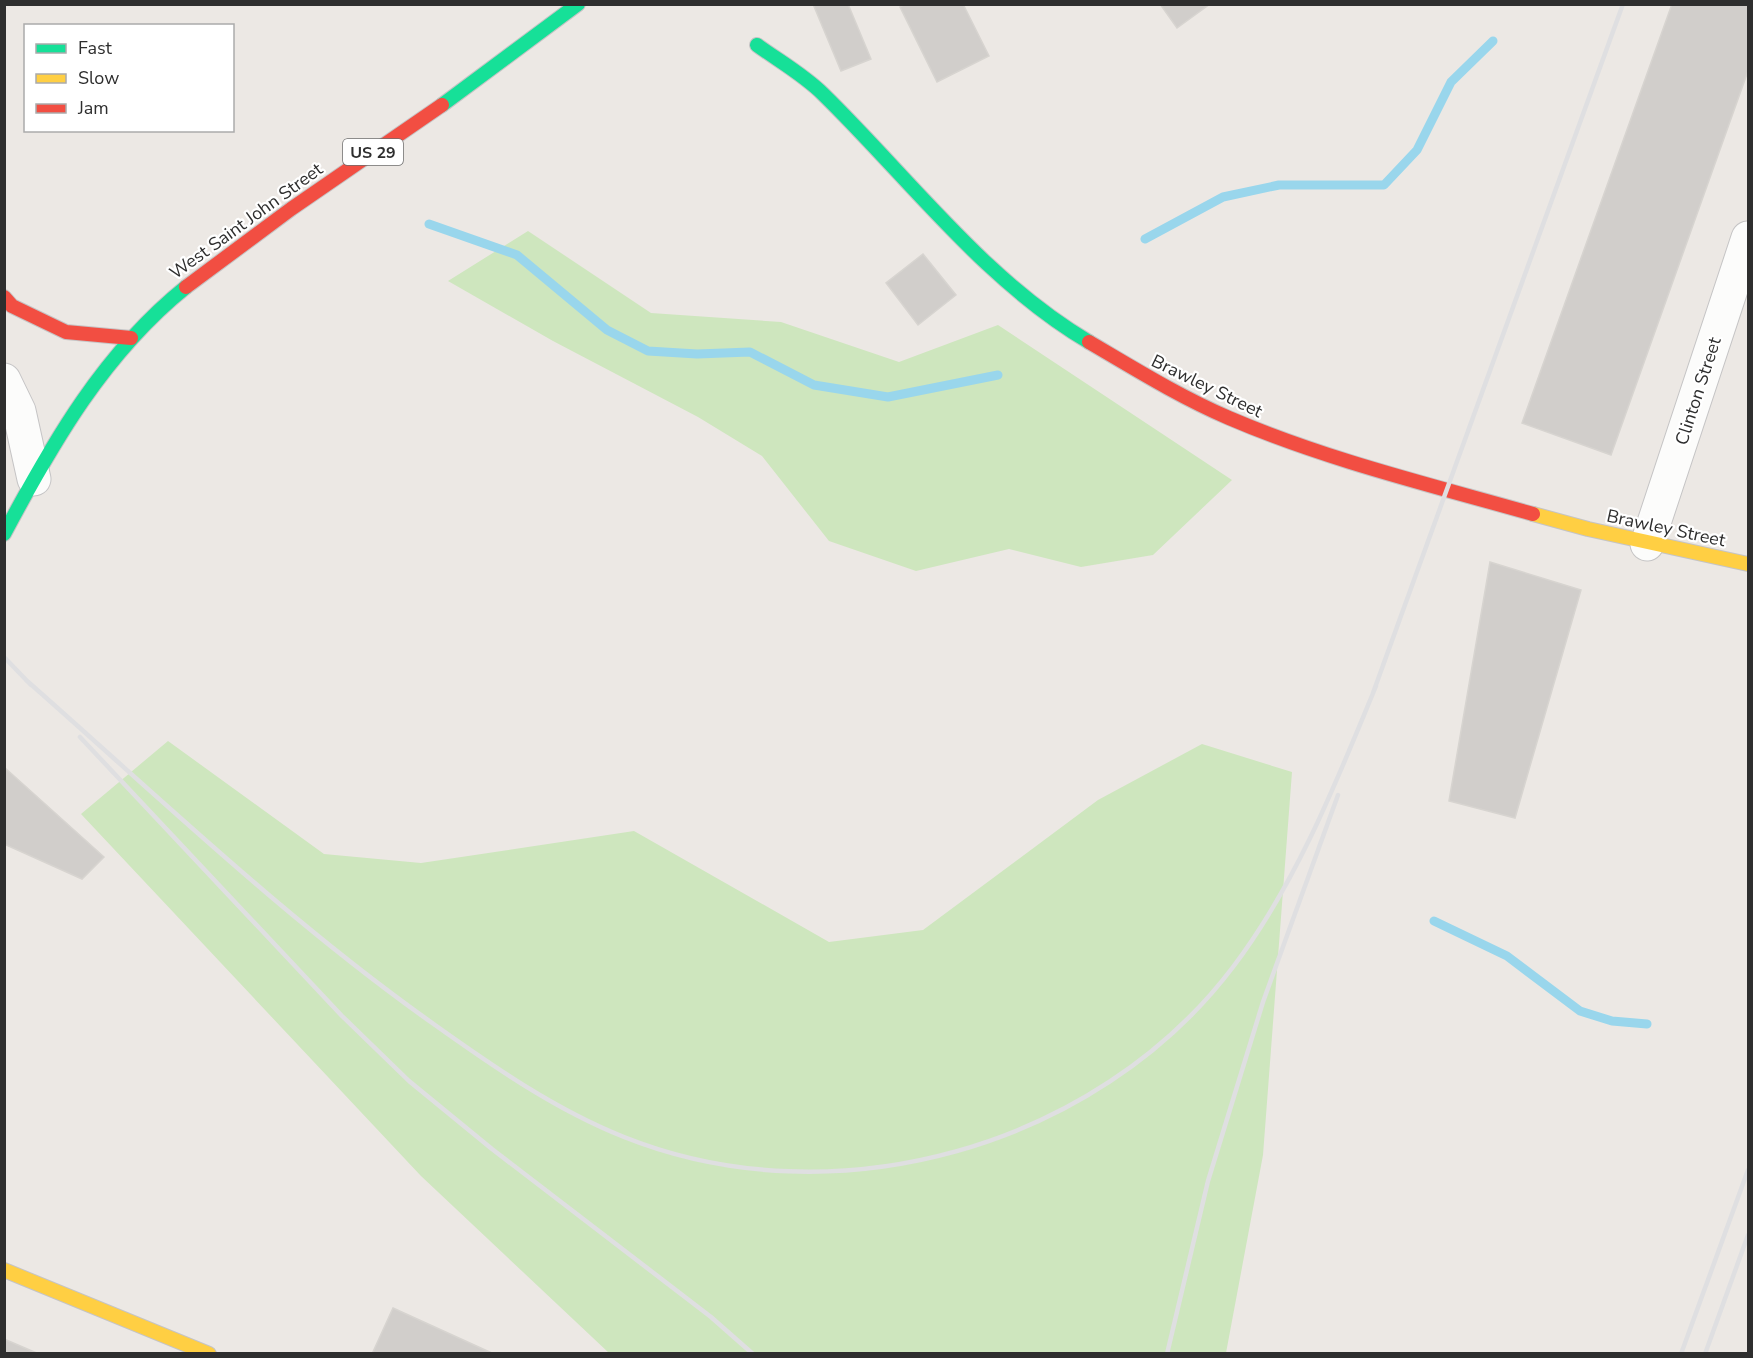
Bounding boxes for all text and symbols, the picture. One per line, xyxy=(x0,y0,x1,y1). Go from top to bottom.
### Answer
legend xyxy=(24,24,234,132)
text: Fast xyxy=(78,36,113,60)
text: Slow xyxy=(78,66,119,90)
text: Jam xyxy=(77,96,109,120)
road number: US 29 xyxy=(343,139,403,165)
street label: West Saint John Street xyxy=(165,157,328,285)
street label: Clinton Street xyxy=(1669,333,1727,448)
street label: Brawley Street xyxy=(1147,349,1267,424)
street label: Brawley Street xyxy=(1604,504,1728,552)

